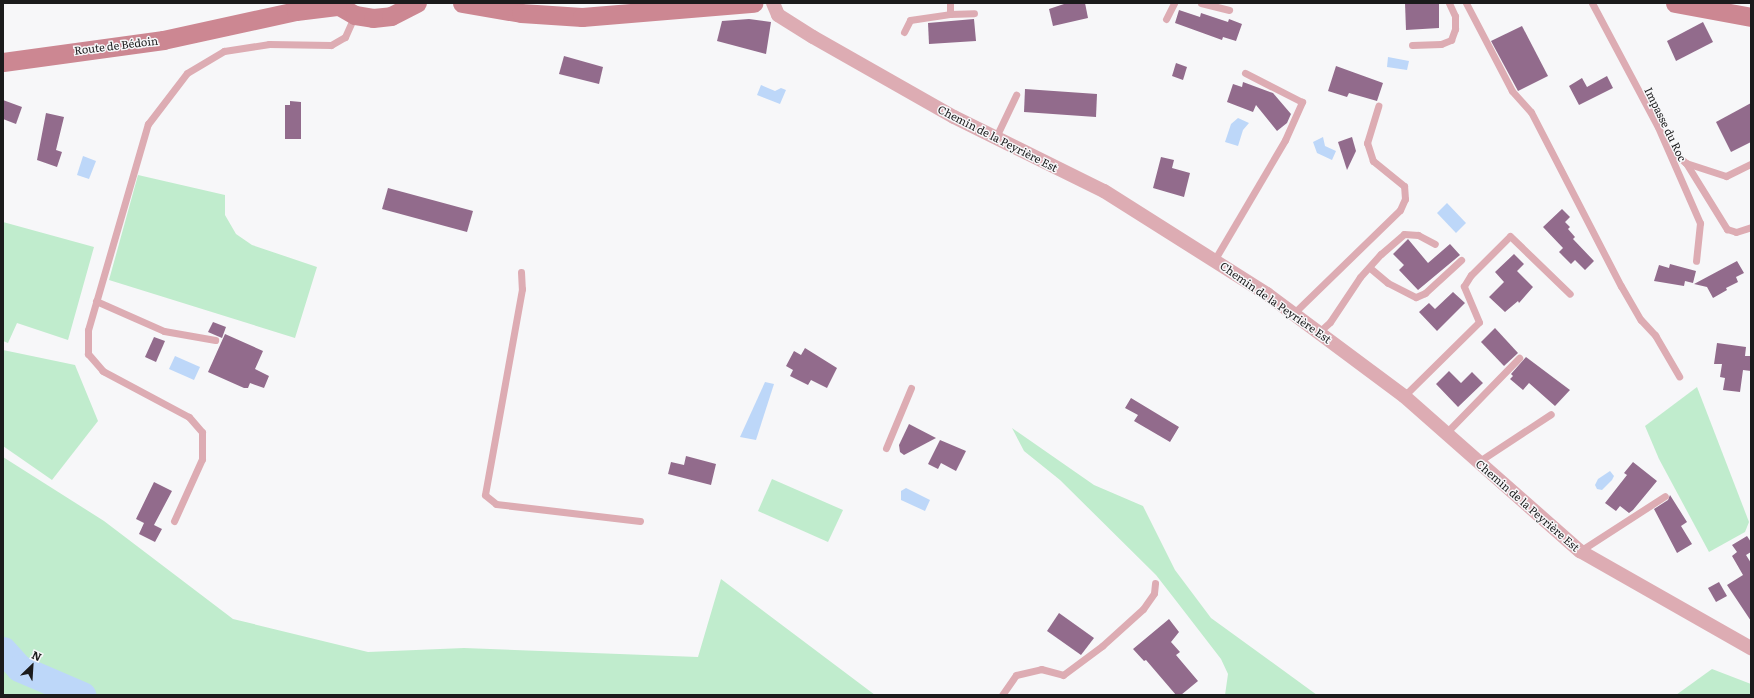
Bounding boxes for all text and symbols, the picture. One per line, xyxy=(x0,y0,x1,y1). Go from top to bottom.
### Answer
street label: Route de Bédoin xyxy=(73,33,159,57)
street label: Impasse du Roc xyxy=(1642,85,1690,163)
street label: Chemin de la Peyrière Est xyxy=(936,102,1060,174)
street label: Chemin de la Peyrière Est xyxy=(1218,258,1334,346)
street label: Chemin de la Peyrière Est xyxy=(1474,456,1582,554)
north arrow xyxy=(12,646,52,686)
text: N xyxy=(29,646,45,664)

